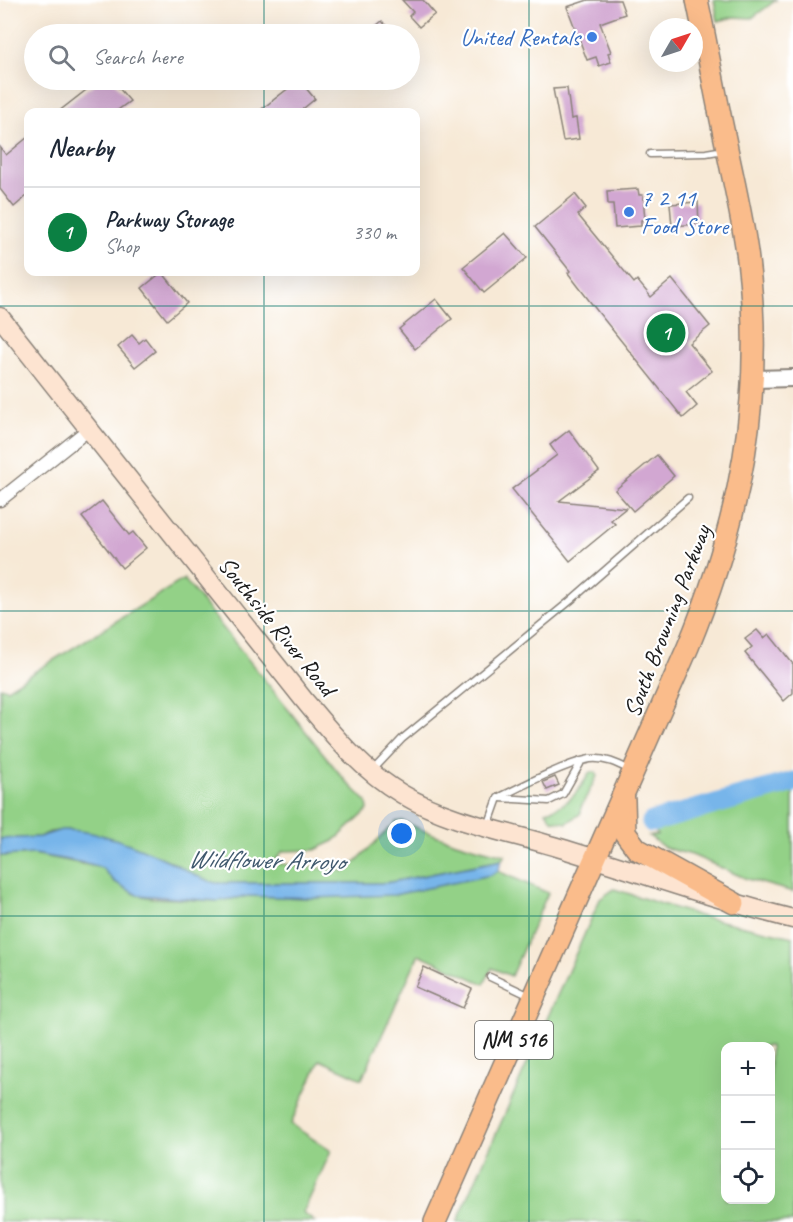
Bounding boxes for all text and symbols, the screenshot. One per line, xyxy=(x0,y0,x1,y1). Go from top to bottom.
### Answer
north arrow xyxy=(649,18,703,72)
place label: United Rentals xyxy=(460,22,583,52)
search box xyxy=(24,24,420,90)
marker: United Rentals xyxy=(585,30,599,44)
icon: search xyxy=(45,41,78,74)
text: Search here xyxy=(93,43,183,71)
text: Nearby xyxy=(48,131,113,164)
place label: 7 2 11 Food Store xyxy=(641,183,730,241)
marker: 7 2 11 Food Store xyxy=(622,205,636,219)
text: Parkway Storage xyxy=(105,206,233,234)
text: 1 xyxy=(63,220,72,245)
text: 330 m xyxy=(353,220,396,245)
text: Shop xyxy=(105,234,139,259)
pin: 1 xyxy=(646,310,686,356)
street label: South Browning Parkway xyxy=(617,519,718,721)
street label: Southside River Road xyxy=(212,550,345,704)
your location xyxy=(387,819,416,848)
water label: Wildflower Arroyo xyxy=(188,842,349,878)
road number: NM 516 xyxy=(475,1021,553,1059)
map controls xyxy=(721,1042,775,1204)
button: + xyxy=(721,1042,775,1096)
button: − xyxy=(721,1096,775,1150)
button: locate xyxy=(721,1150,775,1204)

